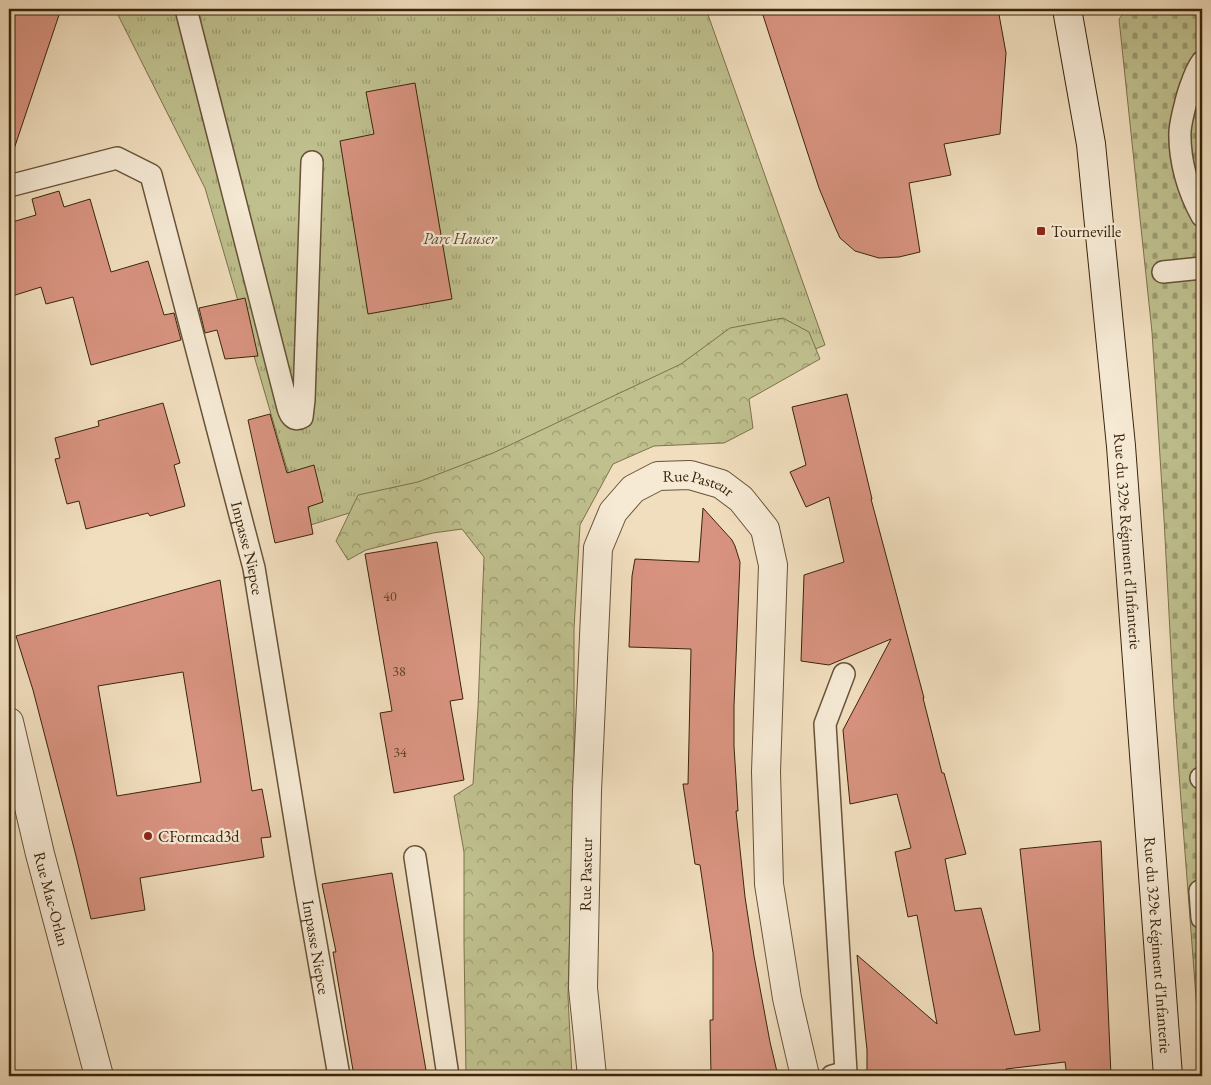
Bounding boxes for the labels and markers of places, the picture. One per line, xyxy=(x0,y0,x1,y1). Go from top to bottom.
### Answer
place label: Tourneville xyxy=(1051,221,1121,242)
marker: Tourneville xyxy=(1035,225,1047,237)
place label: CFormcad3d xyxy=(158,826,240,847)
marker: CFormcad3d xyxy=(142,830,154,842)

